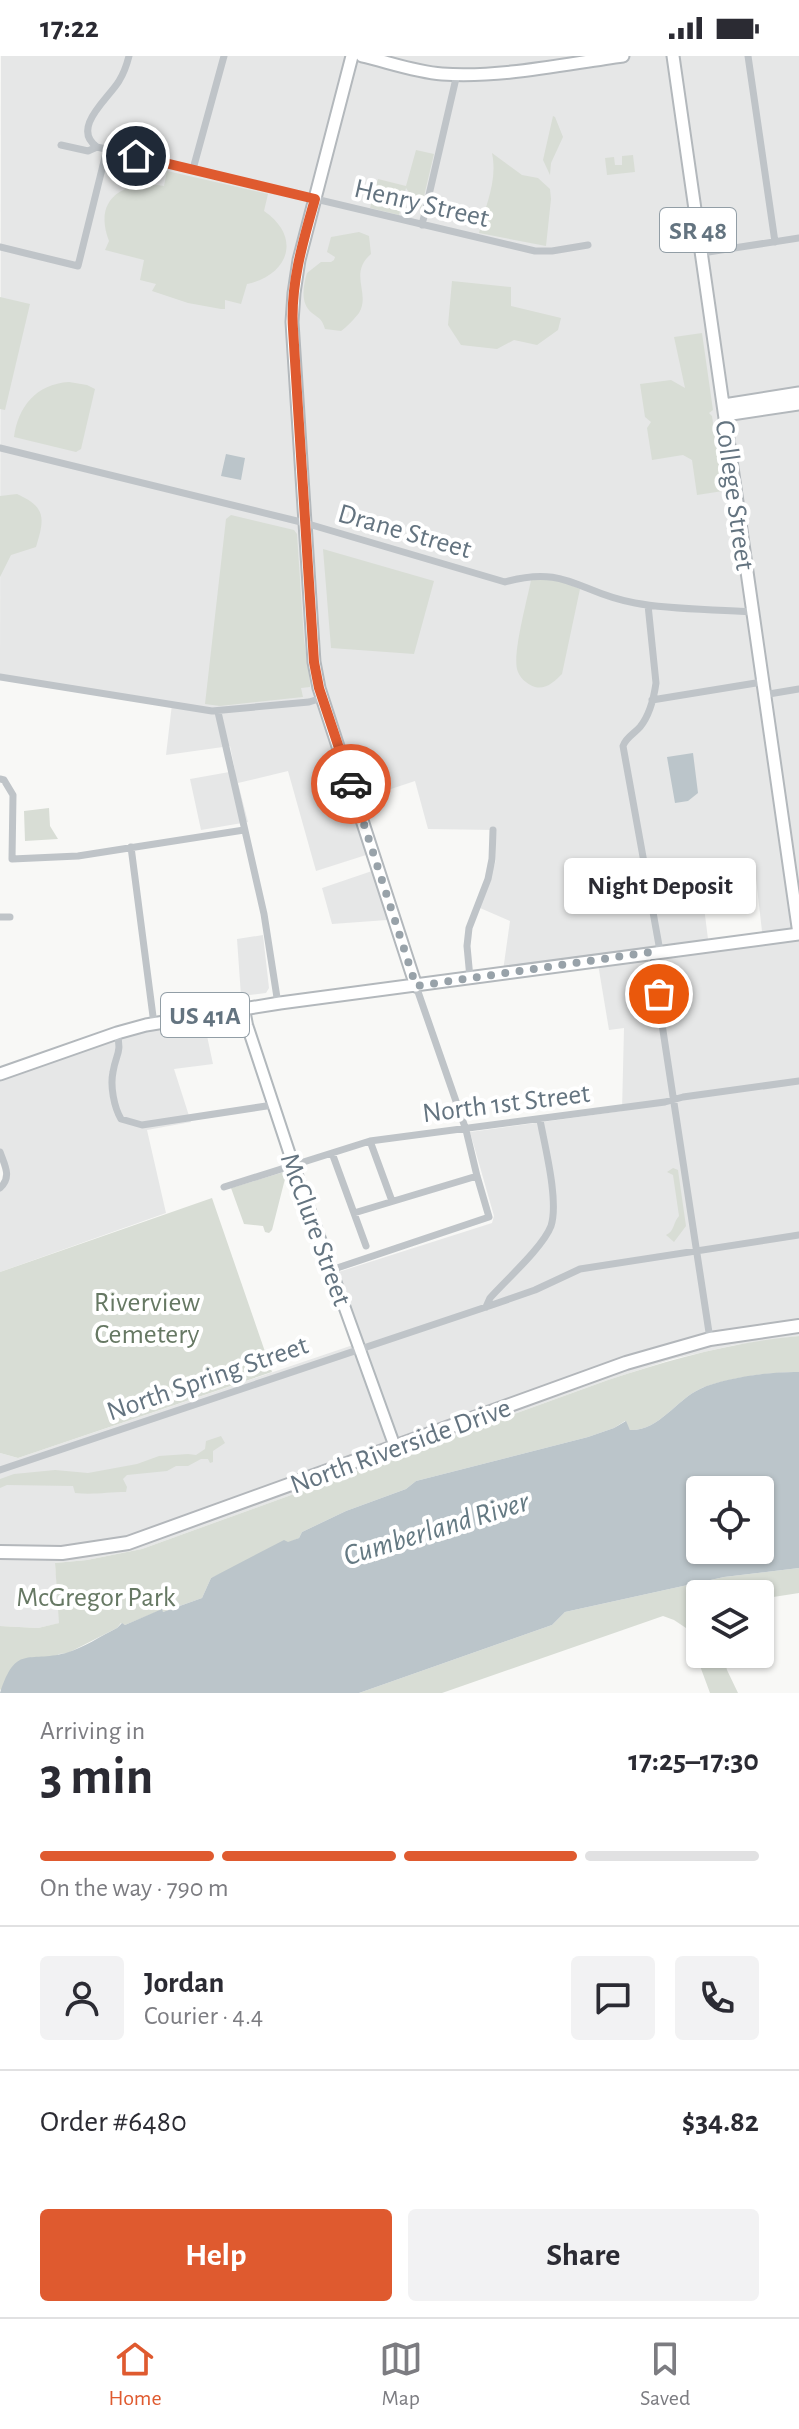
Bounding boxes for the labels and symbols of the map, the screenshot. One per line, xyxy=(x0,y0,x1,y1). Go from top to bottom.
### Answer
pin xyxy=(102,122,170,190)
street label: Henry Street xyxy=(351,175,492,233)
road number: SR 48 xyxy=(660,208,736,252)
street label: College Street xyxy=(710,418,758,572)
street label: Drane Street xyxy=(335,500,474,564)
courier xyxy=(311,744,391,824)
callout: Night Deposit xyxy=(563,858,755,914)
pin xyxy=(625,960,693,1028)
road number: US 41A xyxy=(161,993,249,1037)
street label: North 1st Street xyxy=(421,1080,592,1128)
street label: McClure Street xyxy=(275,1150,356,1310)
park label: Riverview Cemetery xyxy=(94,1289,200,1349)
street label: North Spring Street xyxy=(103,1331,312,1426)
street label: North Riverside Drive xyxy=(287,1394,515,1500)
water label: Cumberland River xyxy=(340,1486,534,1571)
park label: McGregor Park xyxy=(16,1584,176,1612)

